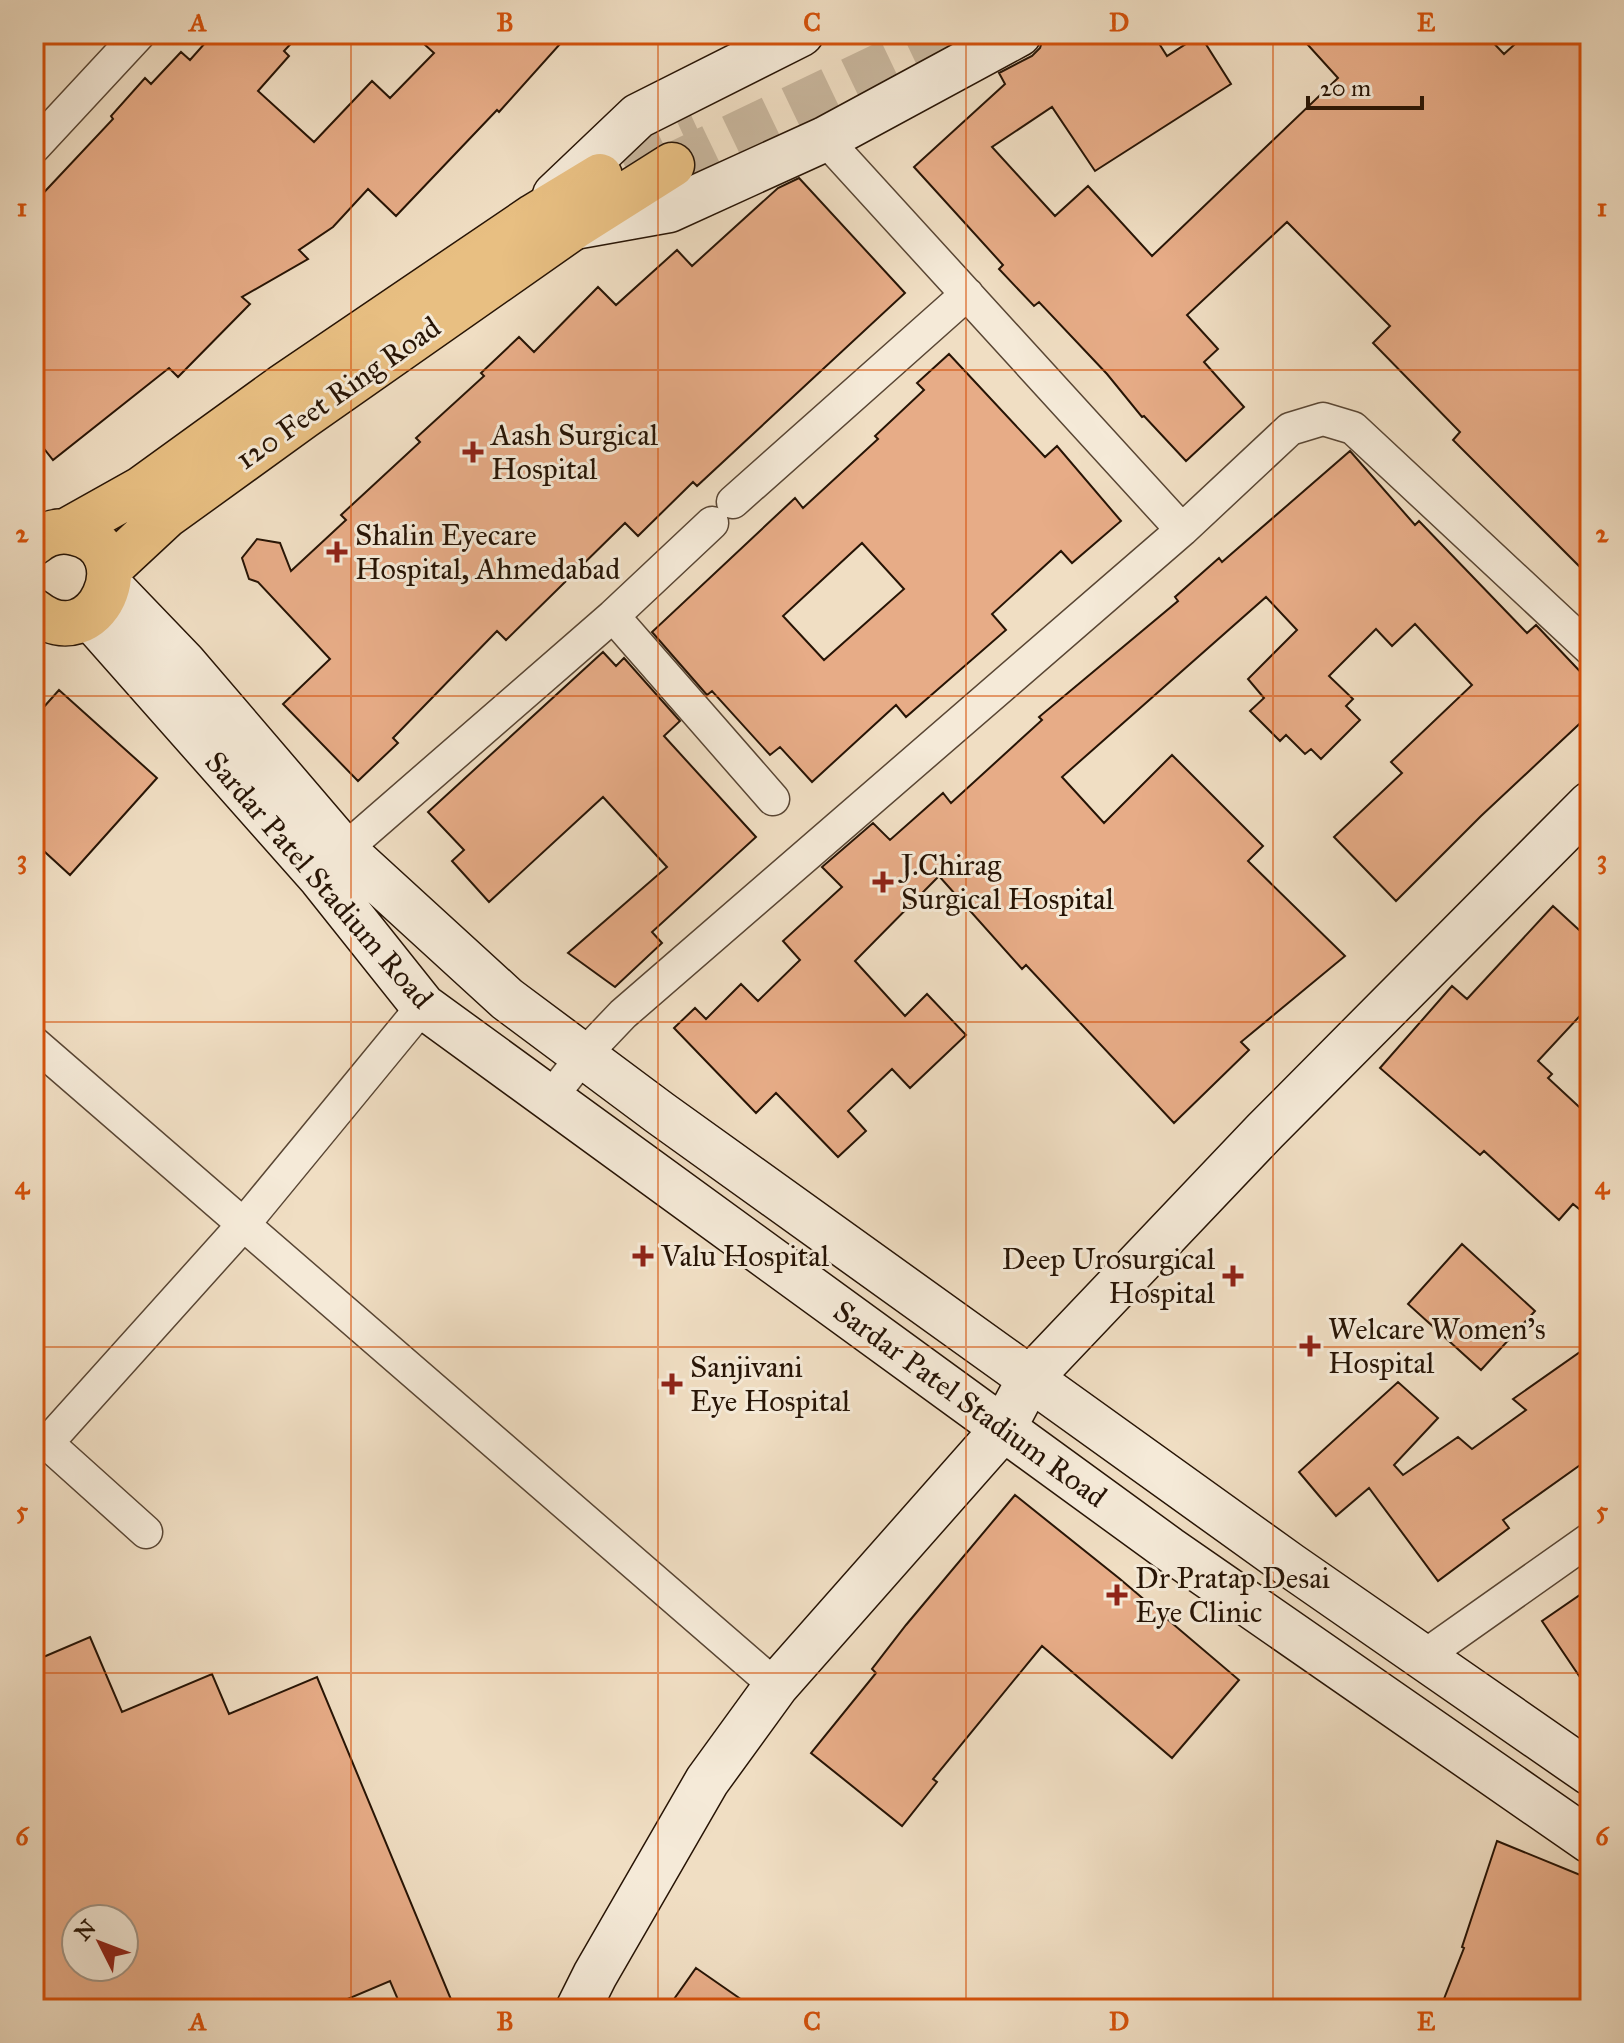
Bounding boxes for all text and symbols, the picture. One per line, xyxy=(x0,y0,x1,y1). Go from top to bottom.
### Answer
text: A xyxy=(187,6,207,38)
text: B xyxy=(496,6,514,38)
text: C xyxy=(803,6,821,38)
text: D xyxy=(1109,6,1129,38)
text: E xyxy=(1417,6,1436,38)
scale bar xyxy=(1308,60,1422,110)
text: 20 m xyxy=(1320,73,1371,103)
text: 1 xyxy=(17,191,27,223)
text: 1 xyxy=(1597,191,1607,223)
street label: 120 Feet Ring Road xyxy=(229,309,447,477)
place label: Aash Surgical Hospital xyxy=(489,417,659,487)
marker: Aash Surgical Hospital xyxy=(462,441,484,463)
text: 2 xyxy=(16,517,30,549)
place label: Shalin Eyecare Hospital, Ahmedabad xyxy=(355,517,620,587)
text: 2 xyxy=(1596,517,1610,549)
marker: Shalin Eyecare Hospital, Ahmedabad xyxy=(326,541,348,563)
street label: Sardar Patel Stadium Road xyxy=(198,744,440,1016)
text: 3 xyxy=(17,843,27,875)
text: 3 xyxy=(1597,843,1607,875)
place label: J.Chirag Surgical Hospital xyxy=(898,847,1115,917)
marker: J.Chirag Surgical Hospital xyxy=(872,871,894,893)
text: 4 xyxy=(15,1169,31,1201)
text: 4 xyxy=(1595,1169,1611,1201)
place label: Valu Hospital xyxy=(660,1238,830,1274)
place label: Deep Urosurgical Hospital xyxy=(1002,1241,1216,1311)
marker: Valu Hospital xyxy=(632,1245,654,1267)
marker: Deep Urosurgical Hospital xyxy=(1222,1265,1244,1287)
street label: Sardar Patel Stadium Road xyxy=(826,1293,1114,1515)
place label: Welcare Women's Hospital xyxy=(1328,1311,1546,1381)
marker: Welcare Women's Hospital xyxy=(1299,1335,1321,1357)
place label: Sanjivani Eye Hospital xyxy=(690,1349,851,1419)
marker: Sanjivani Eye Hospital xyxy=(661,1373,683,1395)
text: 5 xyxy=(16,1494,29,1526)
text: 5 xyxy=(1596,1494,1609,1526)
place label: Dr Pratap Desai Eye Clinic xyxy=(1135,1560,1330,1630)
marker: Dr Pratap Desai Eye Clinic xyxy=(1106,1584,1128,1606)
text: 6 xyxy=(15,1820,30,1852)
text: 6 xyxy=(1595,1820,1610,1852)
north arrow xyxy=(60,1903,140,1983)
text: N xyxy=(69,1914,102,1946)
text: A xyxy=(187,2005,207,2037)
text: B xyxy=(496,2005,514,2037)
text: C xyxy=(803,2005,821,2037)
text: D xyxy=(1109,2005,1129,2037)
text: E xyxy=(1417,2005,1436,2037)

